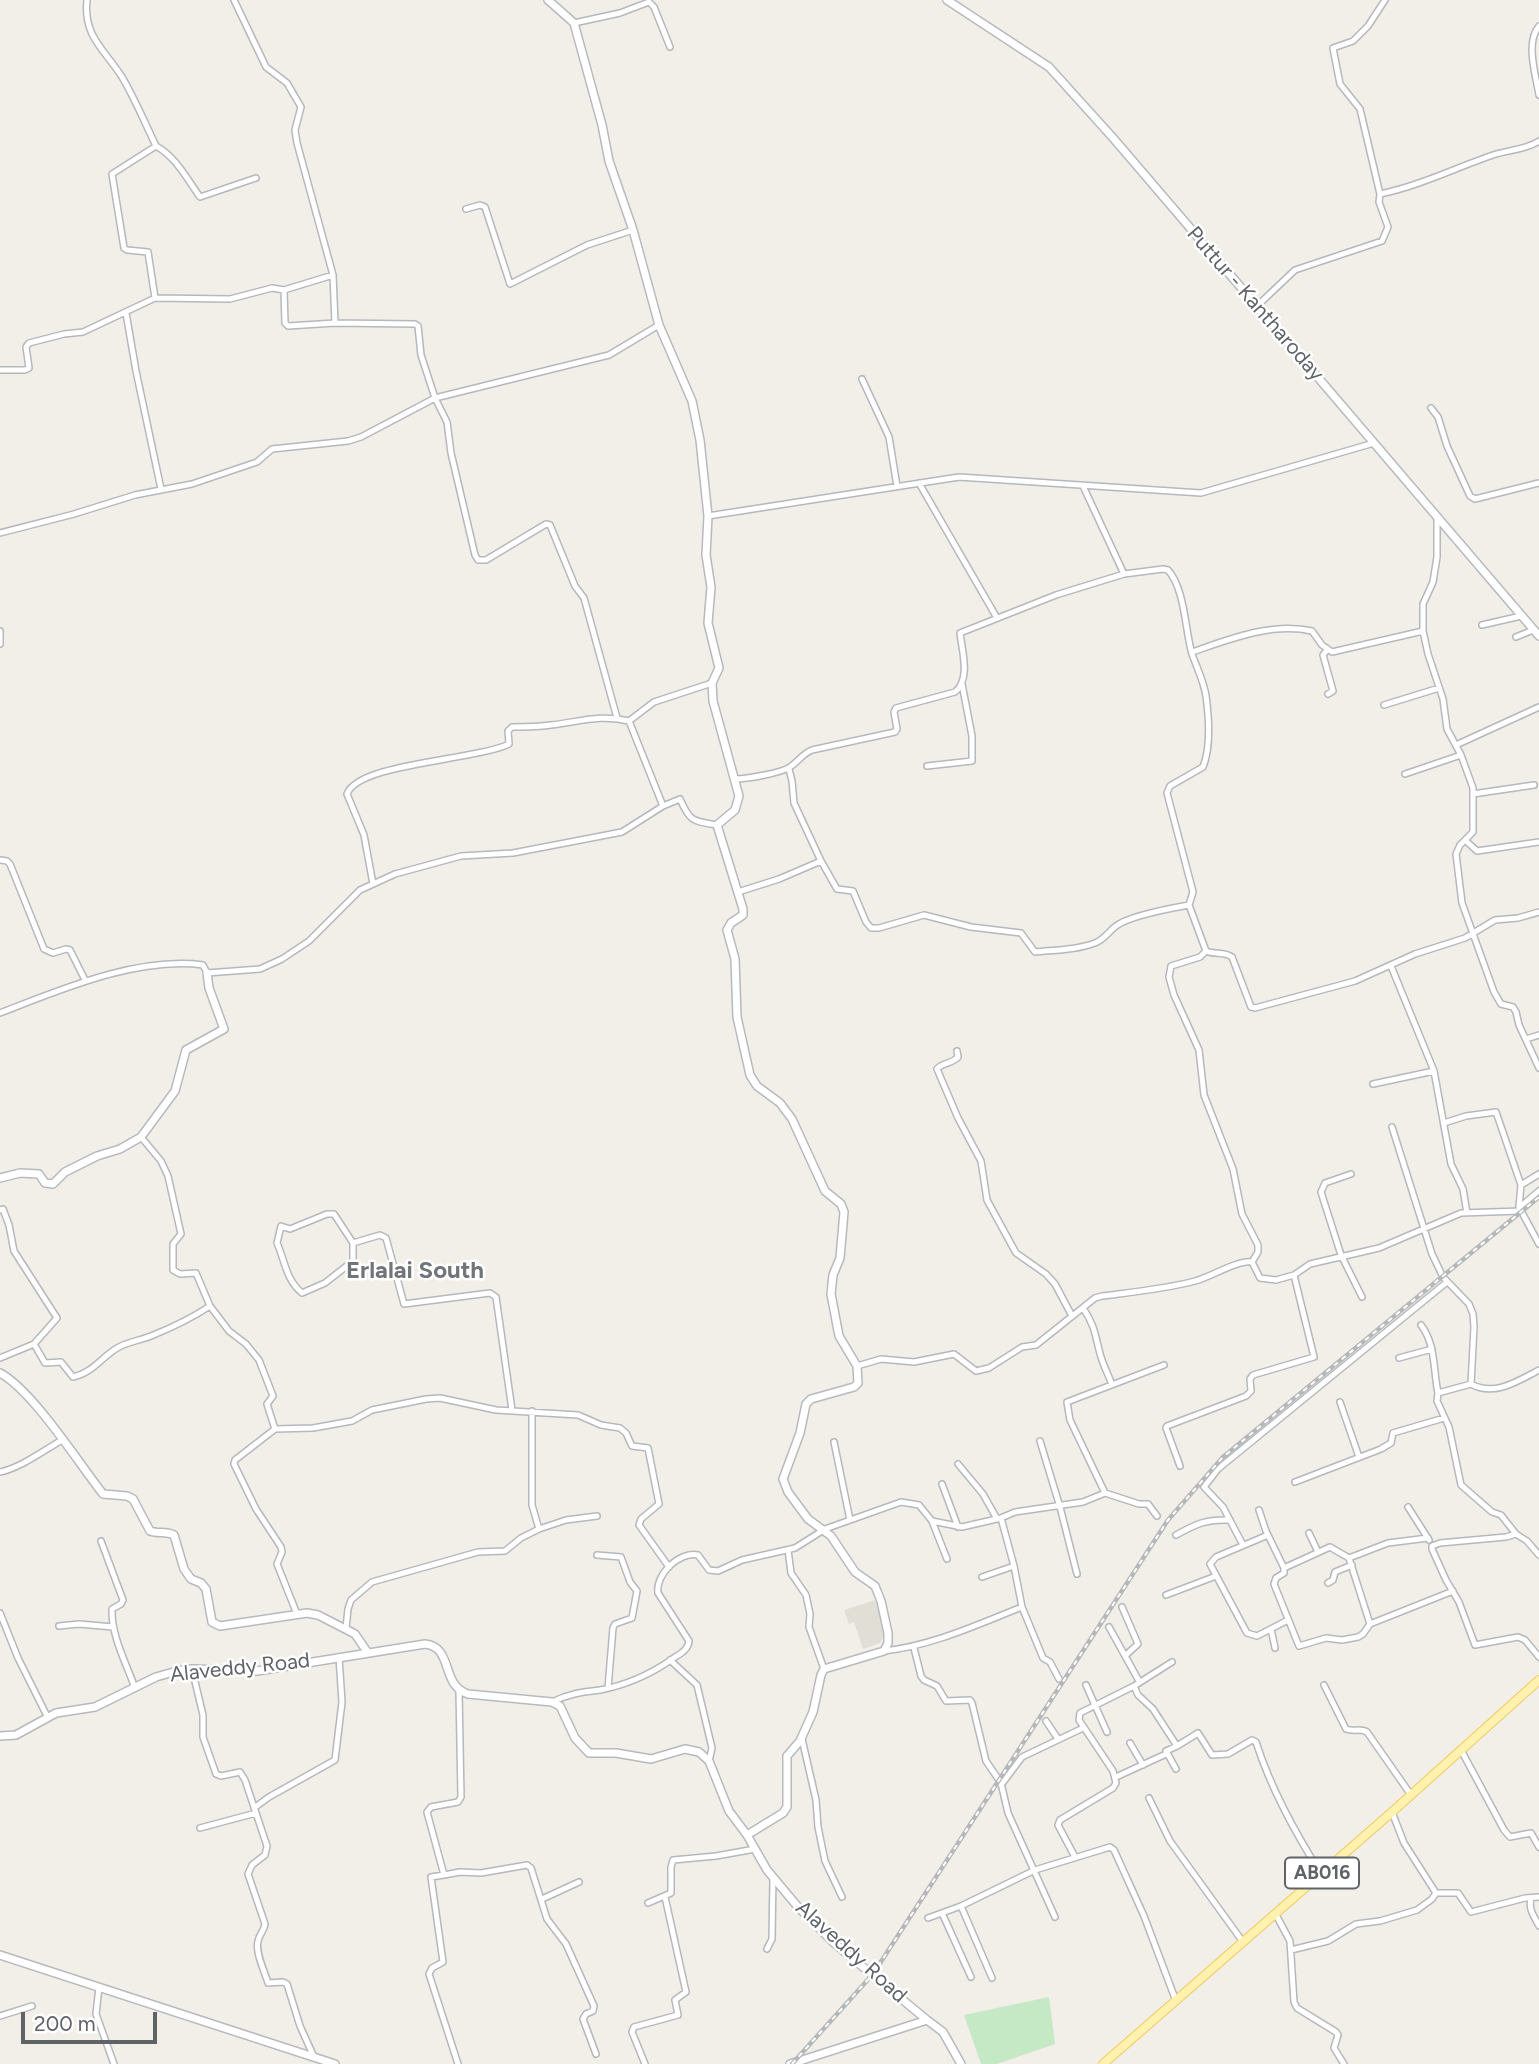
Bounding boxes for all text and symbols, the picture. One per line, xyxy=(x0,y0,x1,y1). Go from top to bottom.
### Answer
street label: Puttur - Kantharoday xyxy=(1181,222,1329,386)
district label: Erlalai South xyxy=(346,1257,484,1285)
street label: Alaveddy Road xyxy=(169,1648,311,1688)
road number: AB016 xyxy=(1285,1857,1359,1888)
street label: Alaveddy Road xyxy=(790,1896,912,2008)
scale bar xyxy=(24,1997,161,2041)
text: 200 m xyxy=(34,2011,96,2036)

